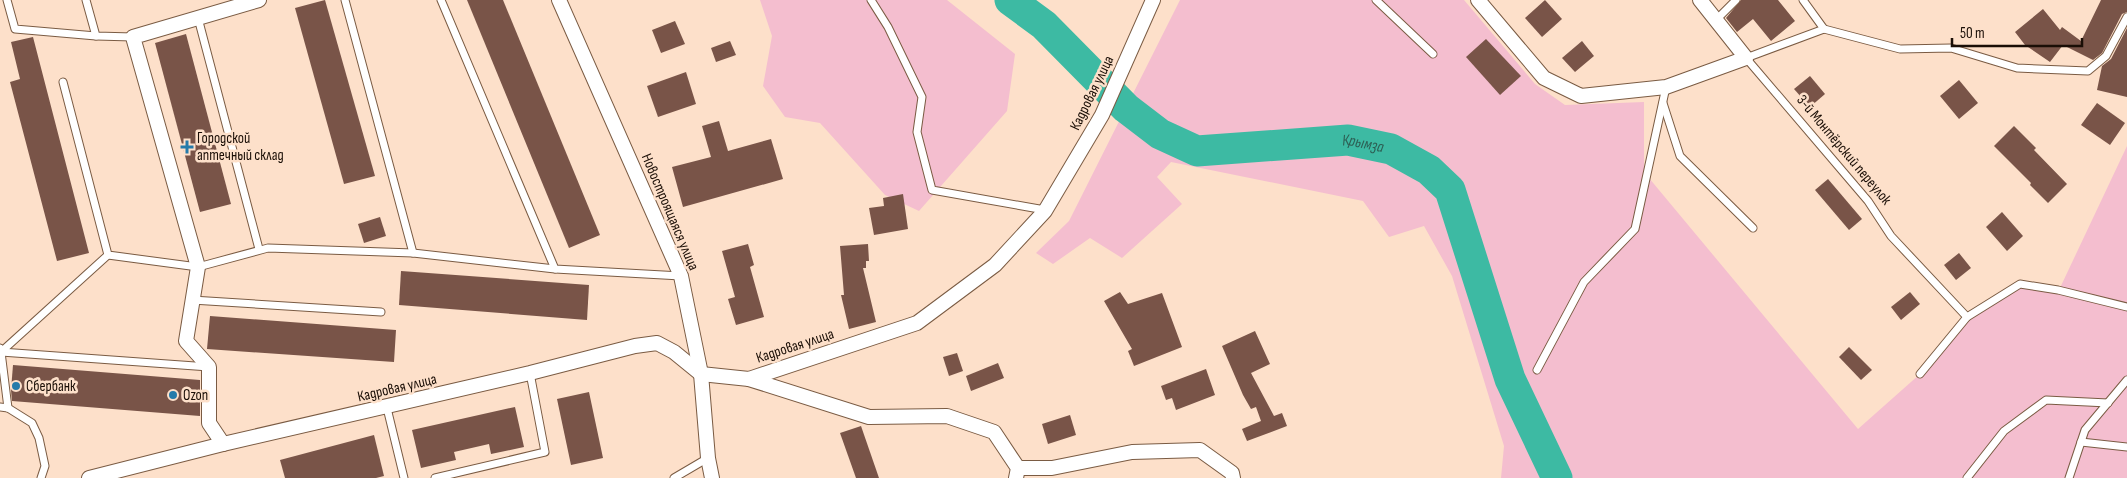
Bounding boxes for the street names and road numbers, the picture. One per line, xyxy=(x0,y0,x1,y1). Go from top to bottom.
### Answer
street label: Кадровая улица xyxy=(1066,52,1118,133)
street label: 3-й Монтёрский переулок xyxy=(1792,91,1896,209)
street label: Новостроящаяся улица xyxy=(637,151,703,273)
street label: Кадровая улица xyxy=(754,324,837,368)
street label: Кадровая улица xyxy=(356,370,439,406)

